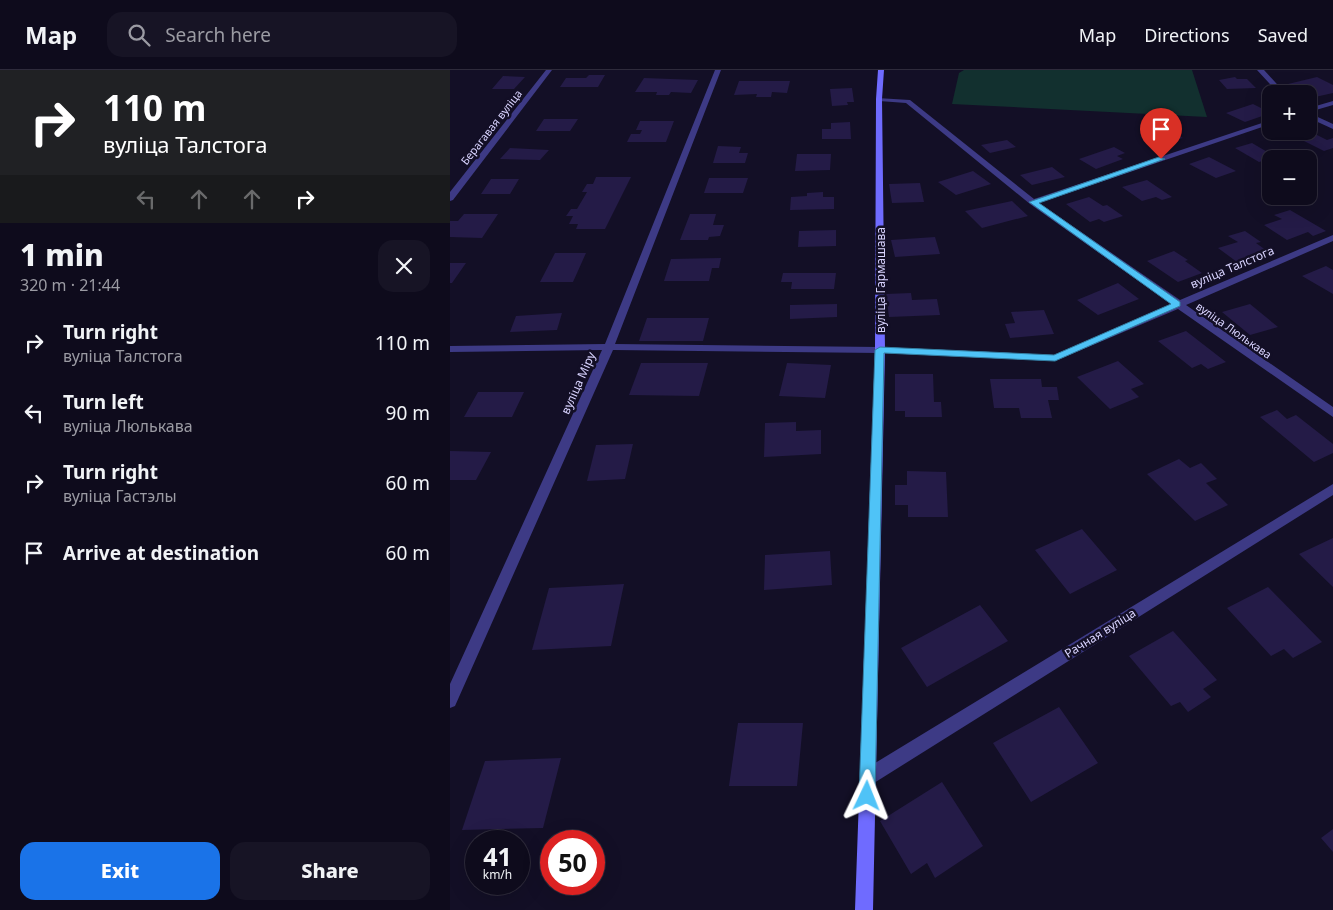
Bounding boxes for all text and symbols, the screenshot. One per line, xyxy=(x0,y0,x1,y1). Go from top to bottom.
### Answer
search box xyxy=(107,12,457,57)
text: Map xyxy=(25,18,77,51)
icon: search xyxy=(125,21,153,49)
text: Search here xyxy=(165,22,271,48)
text: Map xyxy=(1079,23,1116,47)
text: Directions xyxy=(1144,23,1230,47)
text: Saved xyxy=(1258,23,1308,47)
text: 110 m xyxy=(103,84,206,131)
map controls xyxy=(1262,85,1317,205)
button: + xyxy=(1262,85,1317,140)
street label: Берагавая вуліца xyxy=(457,86,525,168)
icon: right xyxy=(20,90,85,155)
pin xyxy=(1140,108,1182,159)
icon: arrive xyxy=(1147,115,1175,143)
text: вуліца Талстога xyxy=(103,129,268,159)
button: − xyxy=(1262,150,1317,205)
icon: left xyxy=(132,185,160,213)
icon: ahead xyxy=(185,185,213,213)
icon: ahead xyxy=(238,185,266,213)
icon: right xyxy=(291,185,319,213)
street label: вуліца Гармашава xyxy=(872,227,889,333)
text: 1 min xyxy=(20,234,104,275)
button: close xyxy=(378,240,430,292)
street label: вуліца Талстога xyxy=(1187,242,1277,292)
text: 320 m · 21:44 xyxy=(20,274,120,296)
street label: вуліца Люлькава xyxy=(1193,298,1275,362)
text: Turn right xyxy=(63,319,158,345)
icon: right xyxy=(20,329,48,357)
text: 110 m xyxy=(375,330,430,356)
text: вуліца Талстога xyxy=(63,345,183,367)
street label: вуліца Міру xyxy=(557,348,600,417)
text: Turn left xyxy=(63,389,144,415)
icon: left xyxy=(20,399,48,427)
text: 90 m xyxy=(386,400,430,426)
text: вуліца Люлькава xyxy=(63,415,193,437)
text: Turn right xyxy=(63,459,158,485)
icon: right xyxy=(20,469,48,497)
text: 60 m xyxy=(386,470,430,496)
text: вуліца Гастэлы xyxy=(63,485,177,507)
icon: arrive xyxy=(20,539,48,567)
text: Arrive at destination xyxy=(63,540,259,566)
text: 60 m xyxy=(386,540,430,566)
street label: Рачная вуліца xyxy=(1061,604,1139,662)
position arrow xyxy=(840,769,892,821)
speed limit sign: 50 xyxy=(540,830,605,895)
text: 41 xyxy=(483,839,512,873)
button: Exit xyxy=(20,842,220,900)
button: Share xyxy=(230,842,430,900)
text: km/h xyxy=(483,866,512,883)

